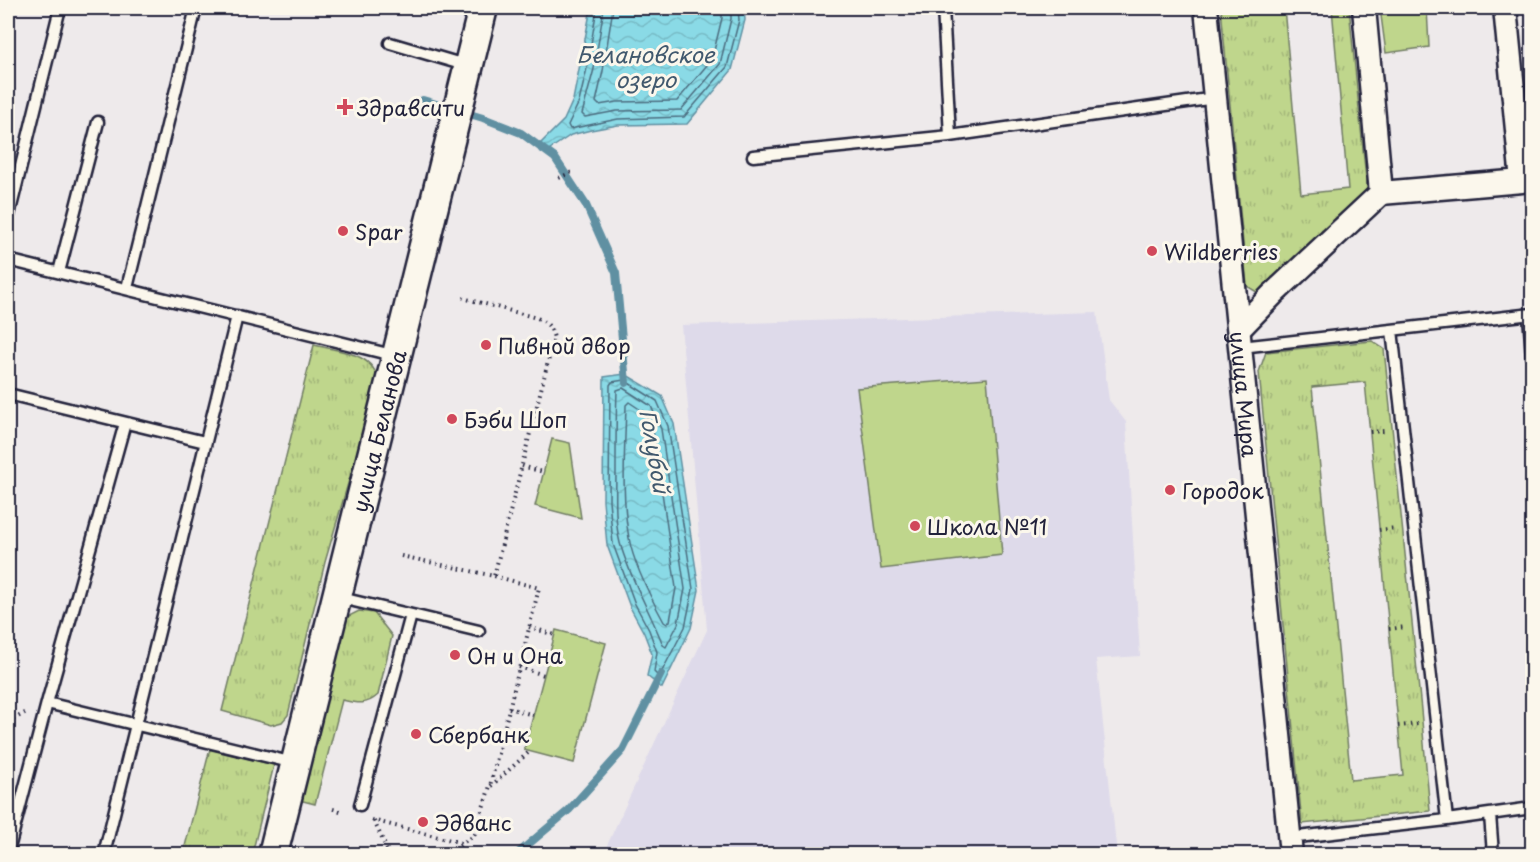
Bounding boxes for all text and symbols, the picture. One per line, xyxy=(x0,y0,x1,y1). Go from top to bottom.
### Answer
water label: Белановское озеро xyxy=(577,37,716,95)
place label: Здравсити xyxy=(356,91,465,123)
marker: Здравсити xyxy=(338,100,352,114)
place label: Spar xyxy=(355,215,403,247)
marker: Spar xyxy=(336,224,350,238)
place label: Wildberries xyxy=(1164,235,1278,267)
marker: Wildberries xyxy=(1145,244,1159,258)
place label: Пивной двор xyxy=(498,329,631,361)
street label: улица Мира xyxy=(1223,330,1267,459)
marker: Пивной двор xyxy=(479,338,493,352)
street label: улица Беланова xyxy=(342,346,414,515)
place label: Бэби Шоп xyxy=(464,403,567,435)
water label: Голубой xyxy=(632,407,680,497)
marker: Бэби Шоп xyxy=(445,412,459,426)
place label: Городок xyxy=(1182,474,1264,506)
marker: Городок xyxy=(1163,483,1177,497)
place label: Школа №11 xyxy=(927,510,1047,542)
marker: Школа №11 xyxy=(908,519,922,533)
place label: Он и Она xyxy=(467,639,563,671)
marker: Он и Она xyxy=(448,648,462,662)
place label: Сбербанк xyxy=(428,718,530,750)
marker: Сбербанк xyxy=(409,727,423,741)
place label: Эдванс xyxy=(435,806,512,838)
marker: Эдванс xyxy=(416,815,430,829)

